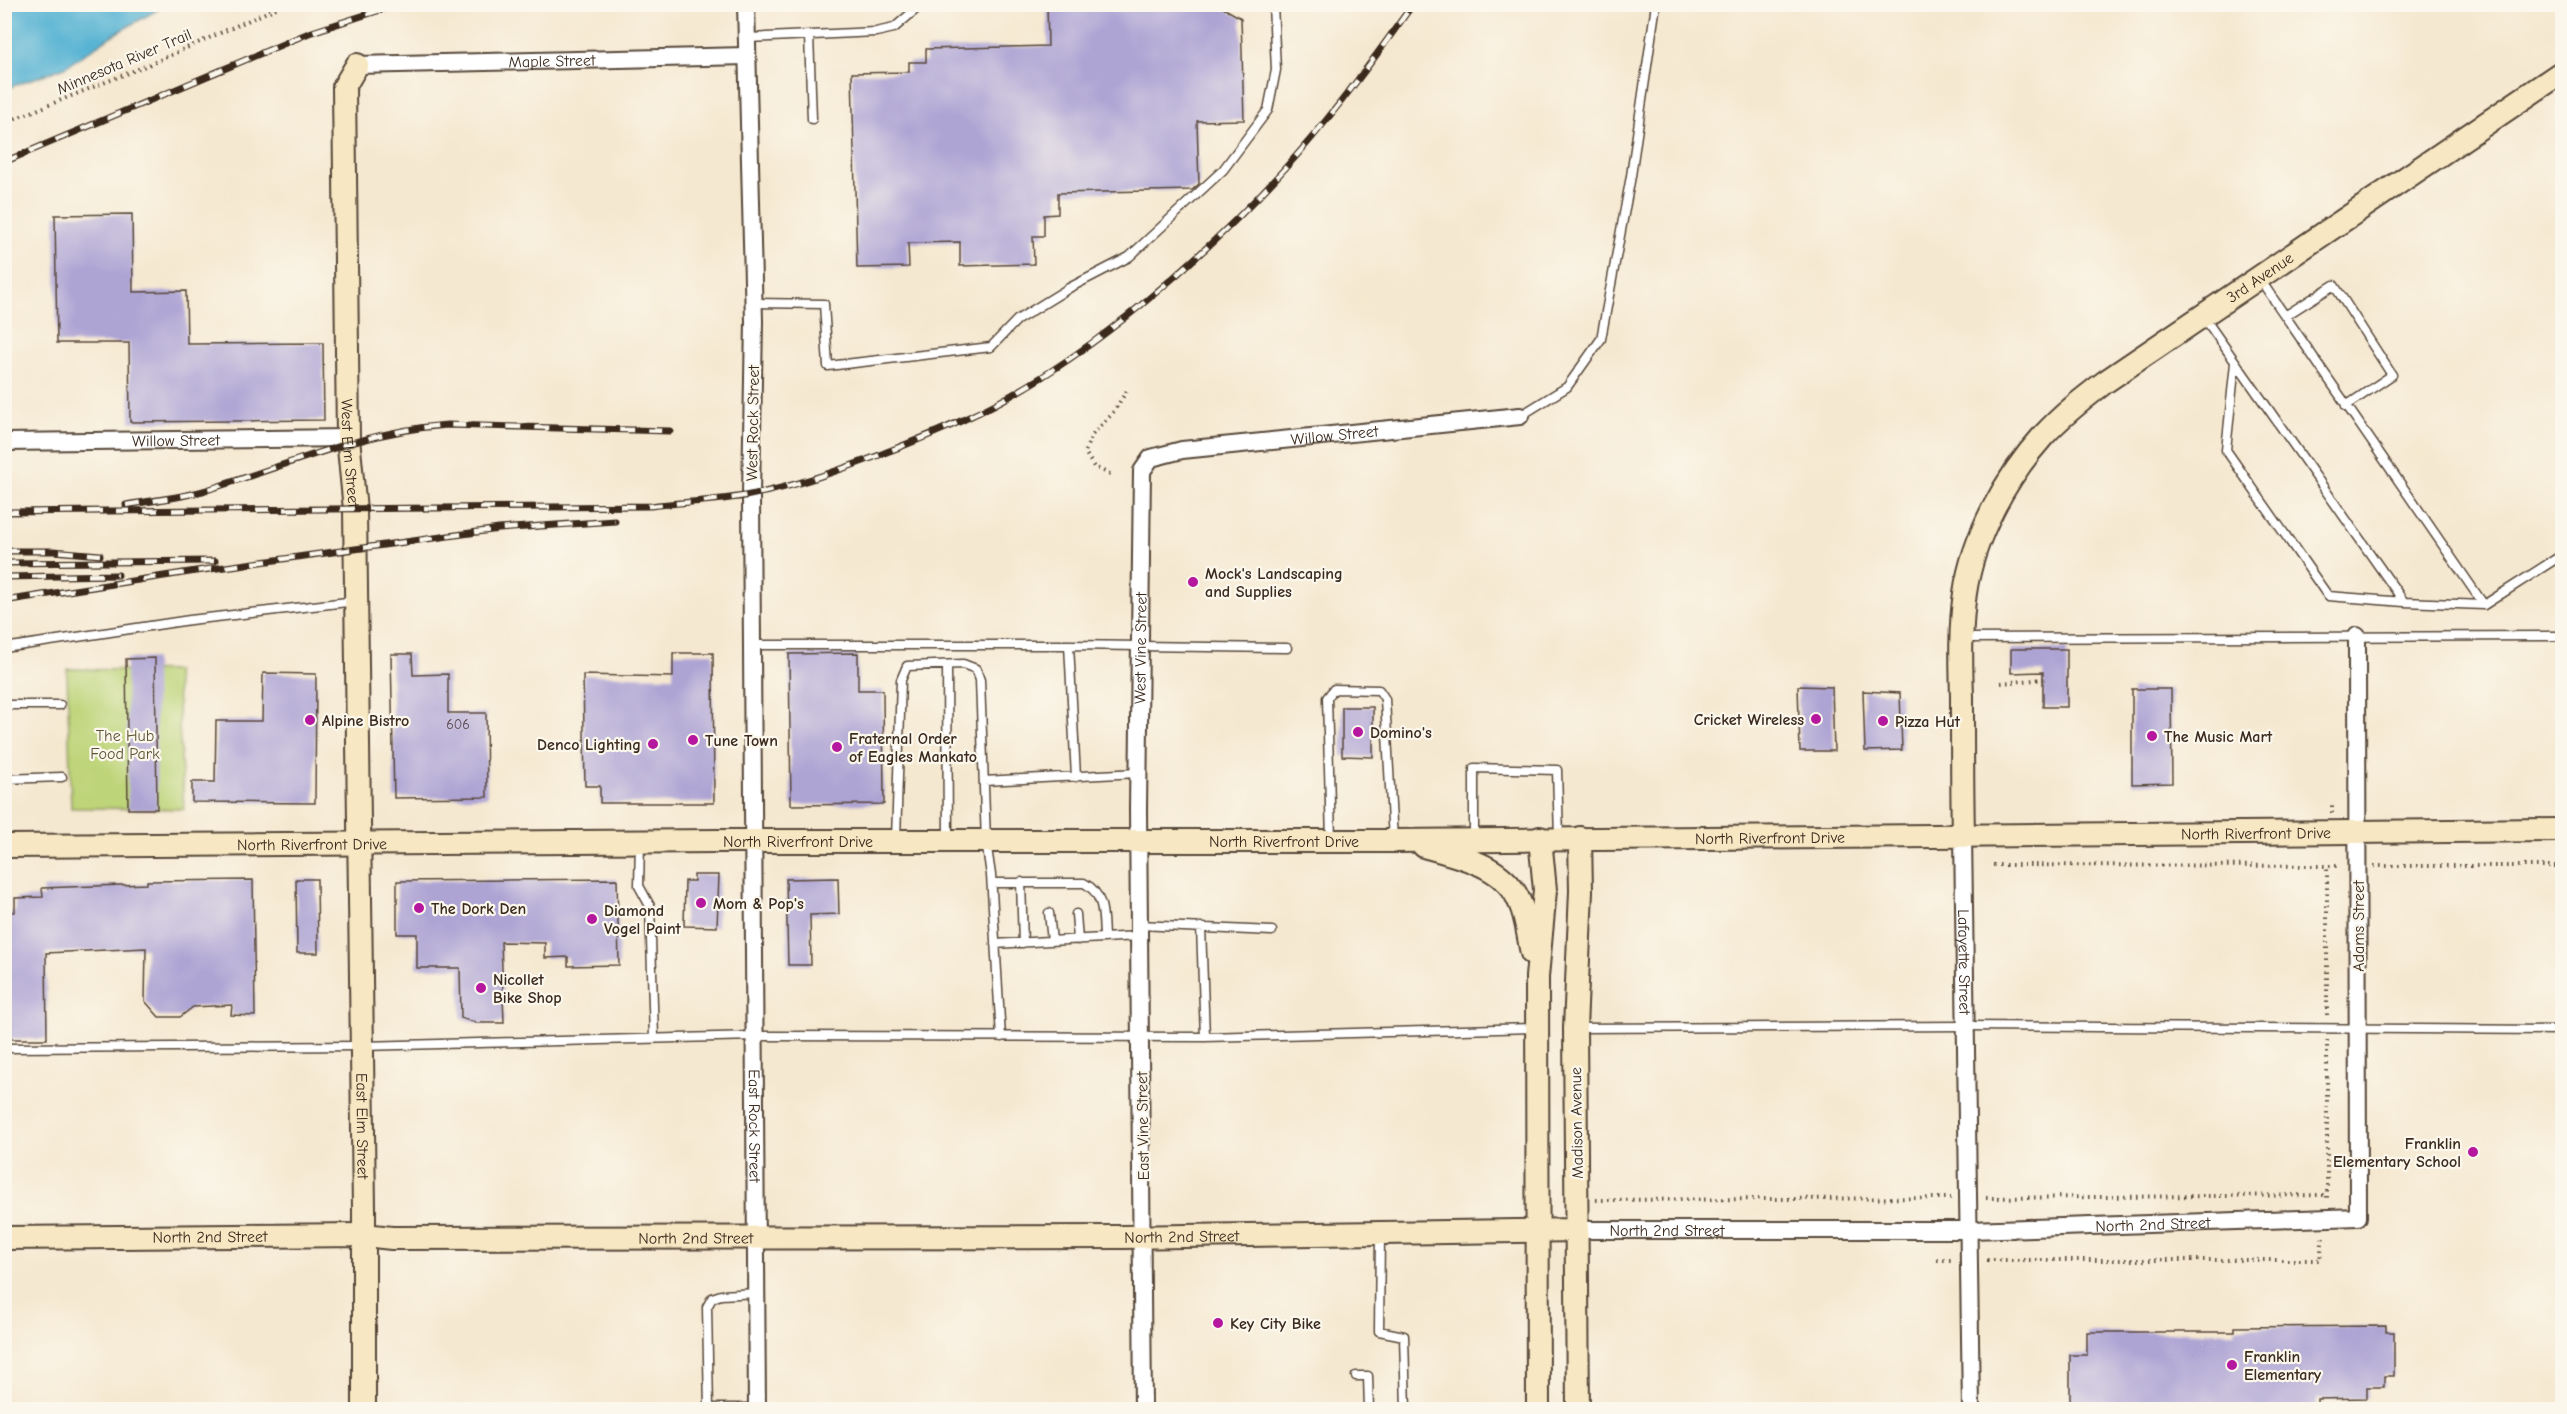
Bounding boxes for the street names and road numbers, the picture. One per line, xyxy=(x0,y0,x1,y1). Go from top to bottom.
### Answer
street label: Minnesota River Trail xyxy=(54,25,194,98)
street label: Maple Street xyxy=(508,51,596,72)
street label: 3rd Avenue xyxy=(2223,249,2297,307)
street label: West Rock Street xyxy=(743,364,763,481)
street label: West Elm Street xyxy=(338,399,363,509)
street label: Willow Street xyxy=(1290,422,1380,449)
street label: Willow Street xyxy=(132,431,221,451)
street label: West Vine Street xyxy=(1131,592,1151,704)
street label: North Riverfront Drive xyxy=(2181,824,2331,844)
street label: North Riverfront Drive xyxy=(1695,829,1845,848)
street label: North Riverfront Drive xyxy=(723,833,873,851)
street label: North Riverfront Drive xyxy=(1209,833,1359,851)
street label: North Riverfront Drive xyxy=(237,835,387,854)
street label: Adams Street xyxy=(2350,880,2368,972)
street label: Lafayette Street xyxy=(1954,909,1974,1015)
street label: Madison Avenue xyxy=(1567,1067,1587,1179)
street label: East Rock Street xyxy=(745,1069,764,1183)
street label: East Vine Street xyxy=(1133,1071,1153,1181)
street label: East Elm Street xyxy=(352,1073,372,1180)
street label: North 2nd Street xyxy=(2095,1214,2211,1236)
street label: North 2nd Street xyxy=(1609,1222,1725,1240)
street label: North 2nd Street xyxy=(1124,1227,1240,1247)
street label: North 2nd Street xyxy=(152,1228,268,1247)
street label: North 2nd Street xyxy=(638,1230,754,1248)

